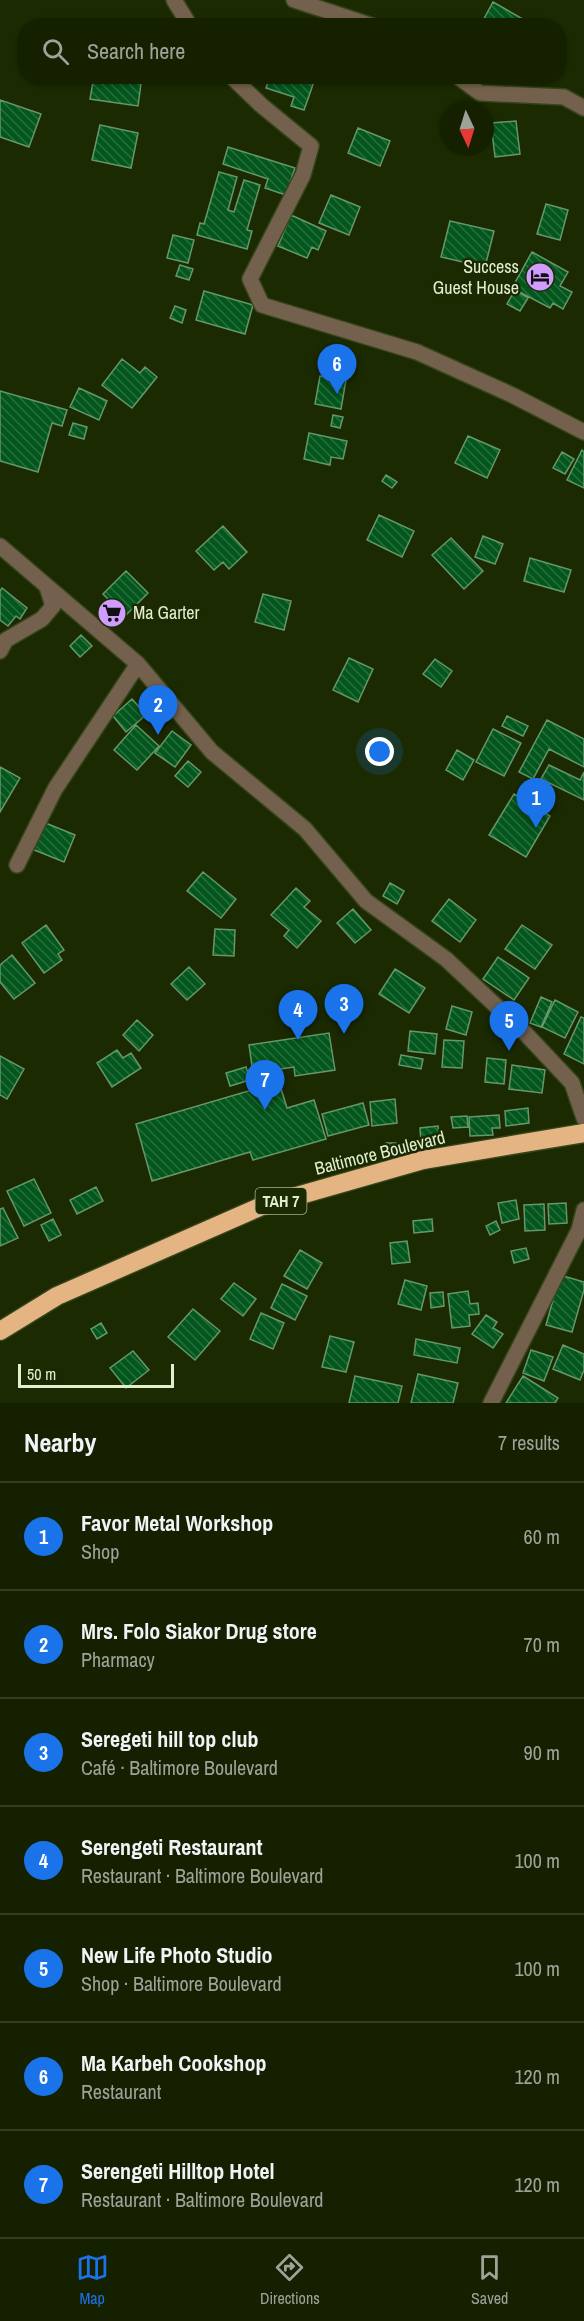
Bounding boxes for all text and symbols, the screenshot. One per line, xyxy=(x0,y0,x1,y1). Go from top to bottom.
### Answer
search box xyxy=(18,18,566,84)
icon: search xyxy=(39,35,72,68)
text: Search here xyxy=(87,36,185,66)
north arrow xyxy=(440,102,494,156)
place label: Success Guest House xyxy=(433,254,519,300)
hotel icon: Success Guest House xyxy=(524,261,556,293)
pin: 6 xyxy=(318,344,356,394)
supermarket icon: Ma Garter xyxy=(96,597,128,629)
place label: Ma Garter xyxy=(133,600,200,625)
pin: 2 xyxy=(138,686,178,735)
your location xyxy=(365,737,394,766)
pin: 1 xyxy=(516,778,556,828)
pin: 3 xyxy=(324,984,364,1034)
pin: 4 xyxy=(278,990,318,1040)
pin: 5 xyxy=(490,1002,528,1051)
pin: 7 xyxy=(246,1060,284,1110)
street label: Baltimore Boulevard xyxy=(312,1124,448,1181)
road number: TAH 7 xyxy=(256,1188,306,1214)
scale bar xyxy=(18,1361,174,1388)
text: 50 m xyxy=(27,1363,56,1385)
text: Nearby xyxy=(24,1425,96,1460)
text: 7 results xyxy=(498,1429,560,1456)
text: Favor Metal Workshop xyxy=(81,1508,273,1538)
text: 1 xyxy=(39,1523,48,1550)
text: 60 m xyxy=(524,1523,560,1550)
text: Shop xyxy=(81,1538,119,1565)
text: Mrs. Folo Siakor Drug store xyxy=(81,1616,317,1646)
text: 2 xyxy=(39,1631,48,1658)
text: 70 m xyxy=(524,1631,560,1658)
text: Pharmacy xyxy=(81,1646,155,1673)
text: Seregeti hill top club xyxy=(81,1724,258,1754)
text: 3 xyxy=(39,1739,48,1766)
text: 90 m xyxy=(524,1739,560,1766)
text: Café · Baltimore Boulevard xyxy=(81,1754,278,1781)
text: Serengeti Restaurant xyxy=(81,1832,262,1862)
text: 4 xyxy=(39,1847,48,1874)
text: 100 m xyxy=(514,1847,560,1874)
text: Restaurant · Baltimore Boulevard xyxy=(81,1862,323,1889)
text: New Life Photo Studio xyxy=(81,1940,272,1970)
text: 5 xyxy=(39,1955,48,1982)
text: 100 m xyxy=(514,1955,560,1982)
text: Shop · Baltimore Boulevard xyxy=(81,1970,282,1997)
text: Ma Karbeh Cookshop xyxy=(81,2048,266,2078)
text: 6 xyxy=(39,2063,48,2090)
text: 120 m xyxy=(514,2063,560,2090)
text: Restaurant xyxy=(81,2078,161,2105)
text: Serengeti Hilltop Hotel xyxy=(81,2156,274,2186)
text: 7 xyxy=(39,2171,48,2198)
text: 120 m xyxy=(514,2171,560,2198)
text: Restaurant · Baltimore Boulevard xyxy=(81,2186,323,2213)
tab: Map xyxy=(76,2251,109,2309)
tab: Directions xyxy=(260,2251,320,2309)
tab: Saved xyxy=(471,2251,508,2309)

